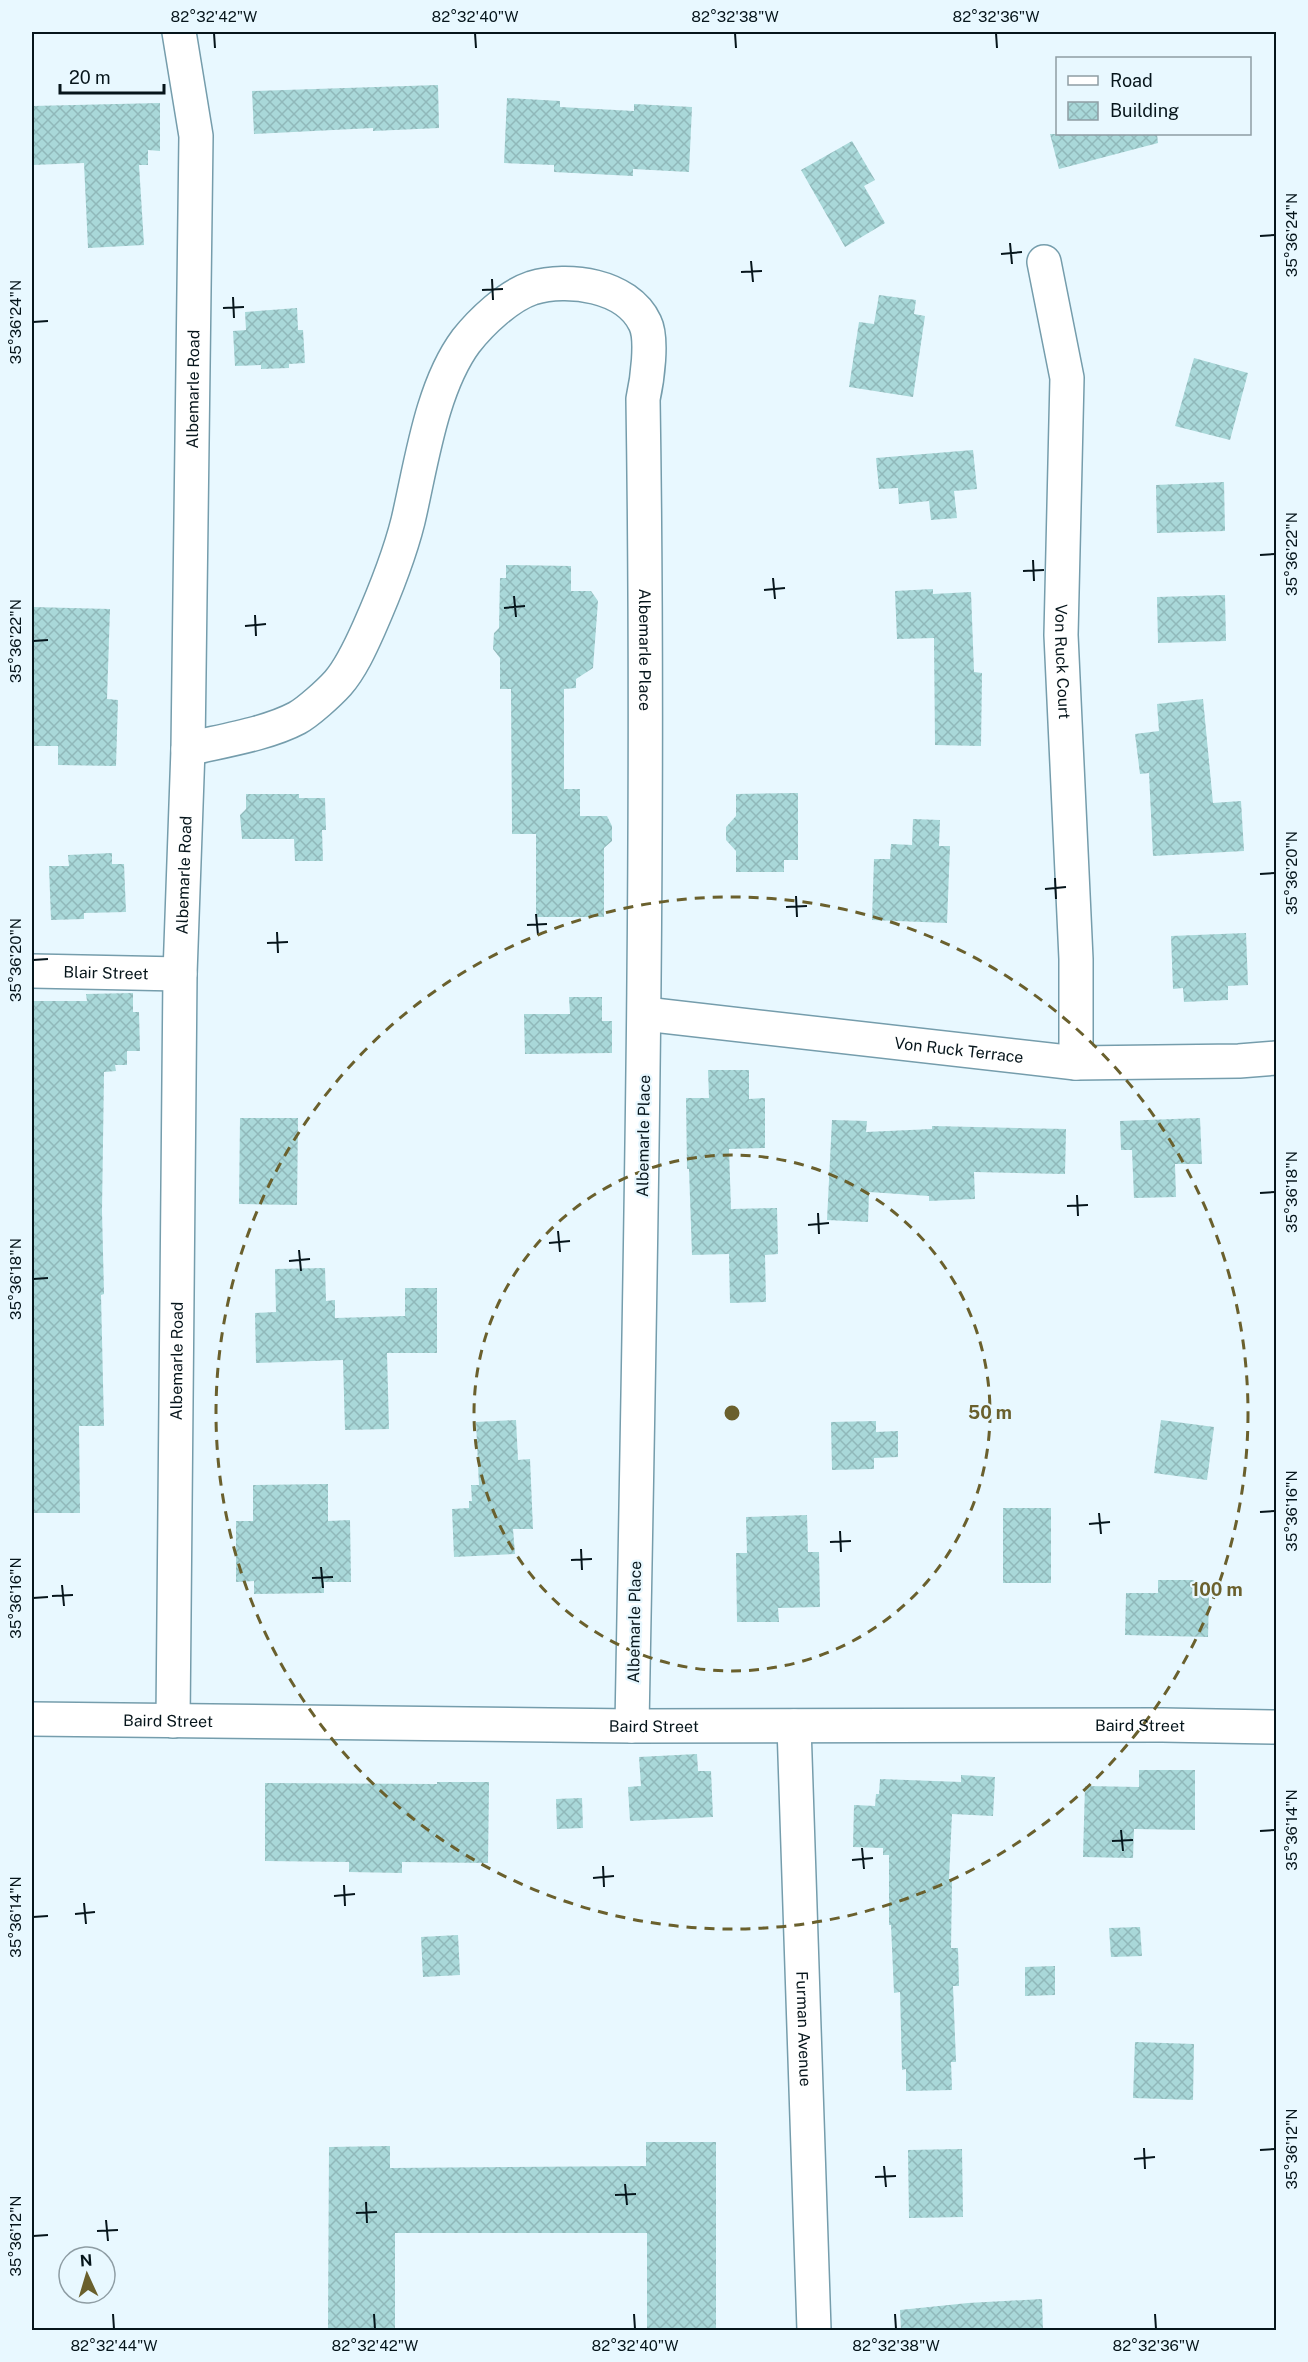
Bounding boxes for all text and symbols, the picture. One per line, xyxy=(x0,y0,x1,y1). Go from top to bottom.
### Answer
text: 82°32'42"W xyxy=(171,8,257,25)
text: 82°32'40"W xyxy=(432,8,519,25)
text: 82°32'38"W xyxy=(691,8,779,25)
text: 82°32'36"W xyxy=(952,8,1040,25)
scale bar xyxy=(60,57,164,95)
legend xyxy=(1056,57,1251,135)
text: 20 m xyxy=(69,67,111,88)
text: Road xyxy=(1110,70,1153,91)
text: Building xyxy=(1110,100,1179,121)
text: 35°36'24"N xyxy=(1283,193,1300,277)
text: 35°36'24"N xyxy=(7,280,24,364)
street label: Albemarle Road xyxy=(183,330,203,449)
text: 35°36'22"N xyxy=(1283,512,1300,596)
street label: Albemarle Place xyxy=(635,588,654,711)
text: 35°36'22"N xyxy=(7,599,24,683)
street label: Von Ruck Court xyxy=(1051,604,1074,720)
street label: Albemarle Road xyxy=(172,815,196,935)
text: 35°36'20"N xyxy=(1283,831,1300,915)
text: 35°36'20"N xyxy=(7,918,24,1002)
street label: Blair Street xyxy=(63,963,149,983)
street label: Von Ruck Terrace xyxy=(893,1033,1025,1067)
street label: Albemarle Place xyxy=(633,1075,654,1197)
text: 35°36'18"N xyxy=(1283,1151,1300,1233)
text: 35°36'18"N xyxy=(7,1238,24,1320)
street label: Albemarle Road xyxy=(167,1301,187,1421)
text: 50 m xyxy=(968,1402,1012,1423)
centre of rings xyxy=(722,1403,742,1423)
text: 35°36'16"N xyxy=(1283,1470,1300,1552)
text: 35°36'16"N xyxy=(7,1557,24,1639)
street label: Albemarle Place xyxy=(624,1561,645,1683)
text: 100 m xyxy=(1191,1579,1243,1600)
street label: Baird Street xyxy=(123,1711,213,1731)
street label: Baird Street xyxy=(1095,1716,1185,1735)
street label: Baird Street xyxy=(609,1717,699,1736)
text: 35°36'14"N xyxy=(1283,1789,1300,1871)
text: 35°36'14"N xyxy=(7,1876,24,1958)
street label: Furman Avenue xyxy=(792,1971,815,2087)
text: 35°36'12"N xyxy=(1283,2108,1300,2190)
text: 35°36'12"N xyxy=(7,2195,24,2277)
north arrow xyxy=(57,2245,117,2305)
text: N xyxy=(79,2251,93,2270)
text: 82°32'44"W xyxy=(70,2337,158,2354)
text: 82°32'42"W xyxy=(332,2337,418,2354)
text: 82°32'40"W xyxy=(592,2337,679,2354)
text: 82°32'38"W xyxy=(852,2337,940,2354)
text: 82°32'36"W xyxy=(1112,2337,1200,2354)

